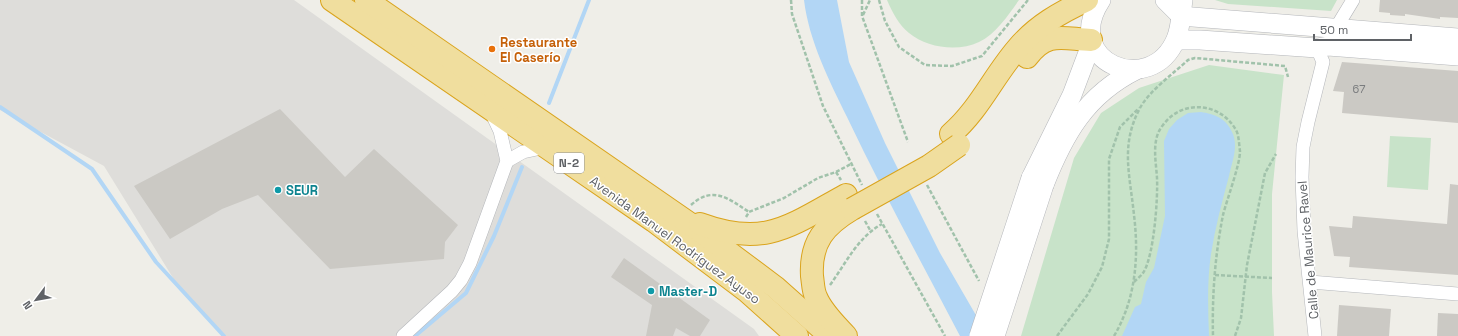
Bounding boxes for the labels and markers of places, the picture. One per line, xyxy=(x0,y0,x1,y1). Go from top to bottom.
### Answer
place label: Restaurante El Caserío xyxy=(500,34,577,66)
marker: Restaurante El Caserío xyxy=(487,44,497,54)
place label: SEUR xyxy=(286,182,318,199)
marker: SEUR xyxy=(273,185,283,195)
place label: Master-D xyxy=(659,283,717,300)
marker: Master-D xyxy=(646,286,656,296)

